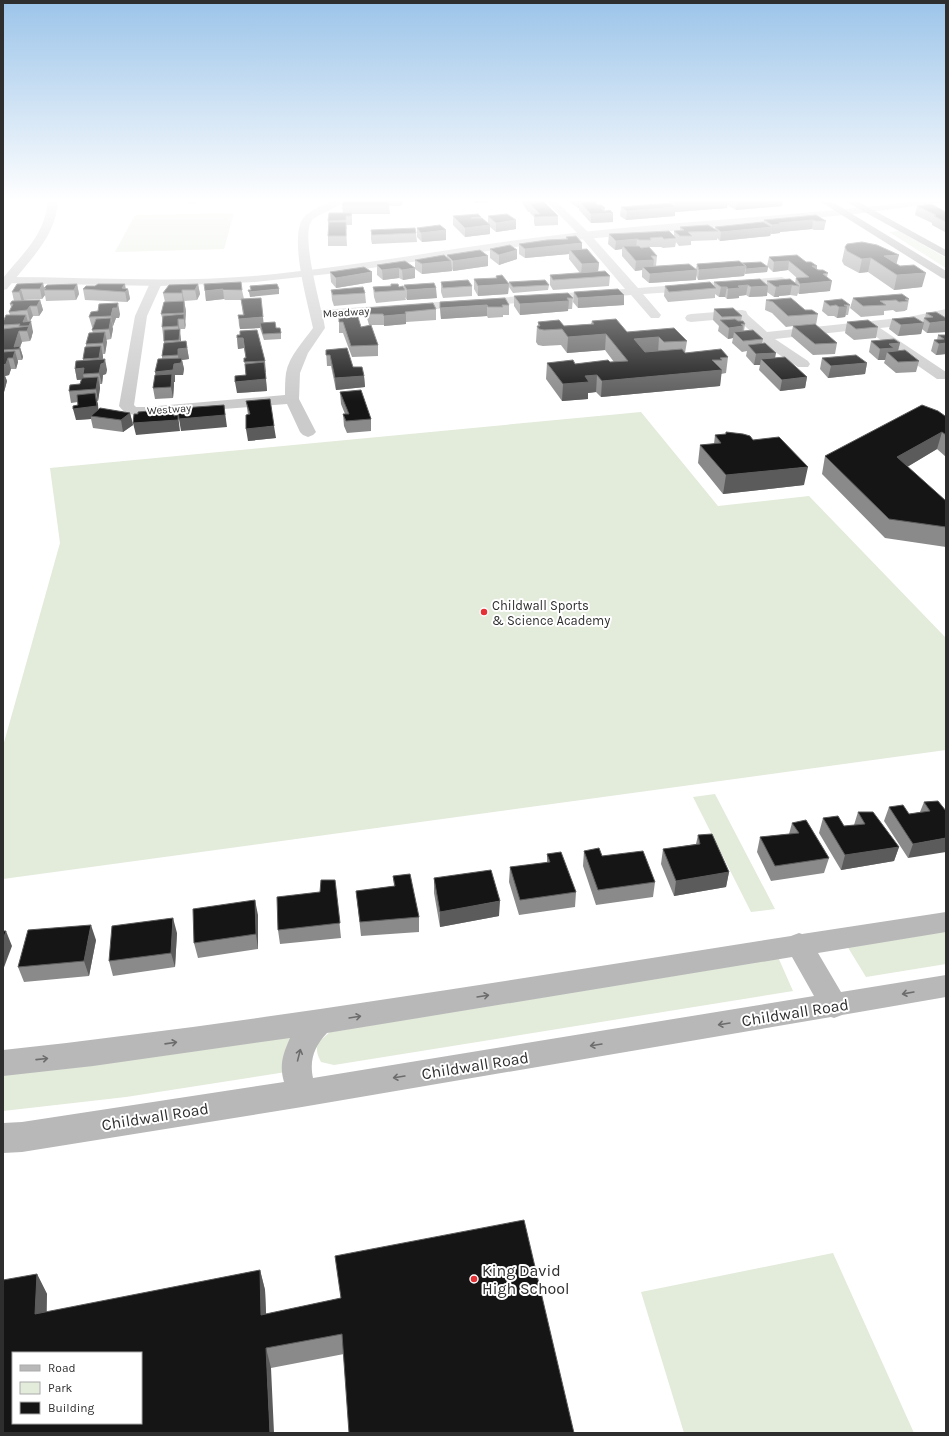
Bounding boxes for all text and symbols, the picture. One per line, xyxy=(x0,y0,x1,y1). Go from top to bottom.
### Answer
street label: Meadway xyxy=(322,304,370,321)
street label: Westway xyxy=(147,401,192,418)
place label: Childwall Sports & Science Academy xyxy=(492,598,610,628)
marker: Childwall Sports & Science Academy xyxy=(479,607,489,617)
one-way arrow xyxy=(901,989,914,997)
one-way arrow xyxy=(476,992,489,1000)
street label: Childwall Road xyxy=(740,995,850,1030)
one-way arrow xyxy=(348,1012,361,1020)
one-way arrow xyxy=(718,1020,731,1028)
one-way arrow xyxy=(164,1039,177,1047)
one-way arrow xyxy=(590,1041,603,1049)
street label: Childwall Road xyxy=(420,1048,530,1083)
one-way arrow xyxy=(295,1049,303,1062)
one-way arrow xyxy=(35,1055,48,1062)
one-way arrow xyxy=(392,1073,405,1081)
street label: Childwall Road xyxy=(100,1099,210,1134)
place label: King David High School xyxy=(482,1261,570,1298)
marker: King David High School xyxy=(469,1274,479,1284)
legend xyxy=(12,1352,142,1424)
text: Road xyxy=(48,1361,76,1375)
text: Park xyxy=(48,1381,73,1395)
text: Building xyxy=(48,1401,95,1415)

